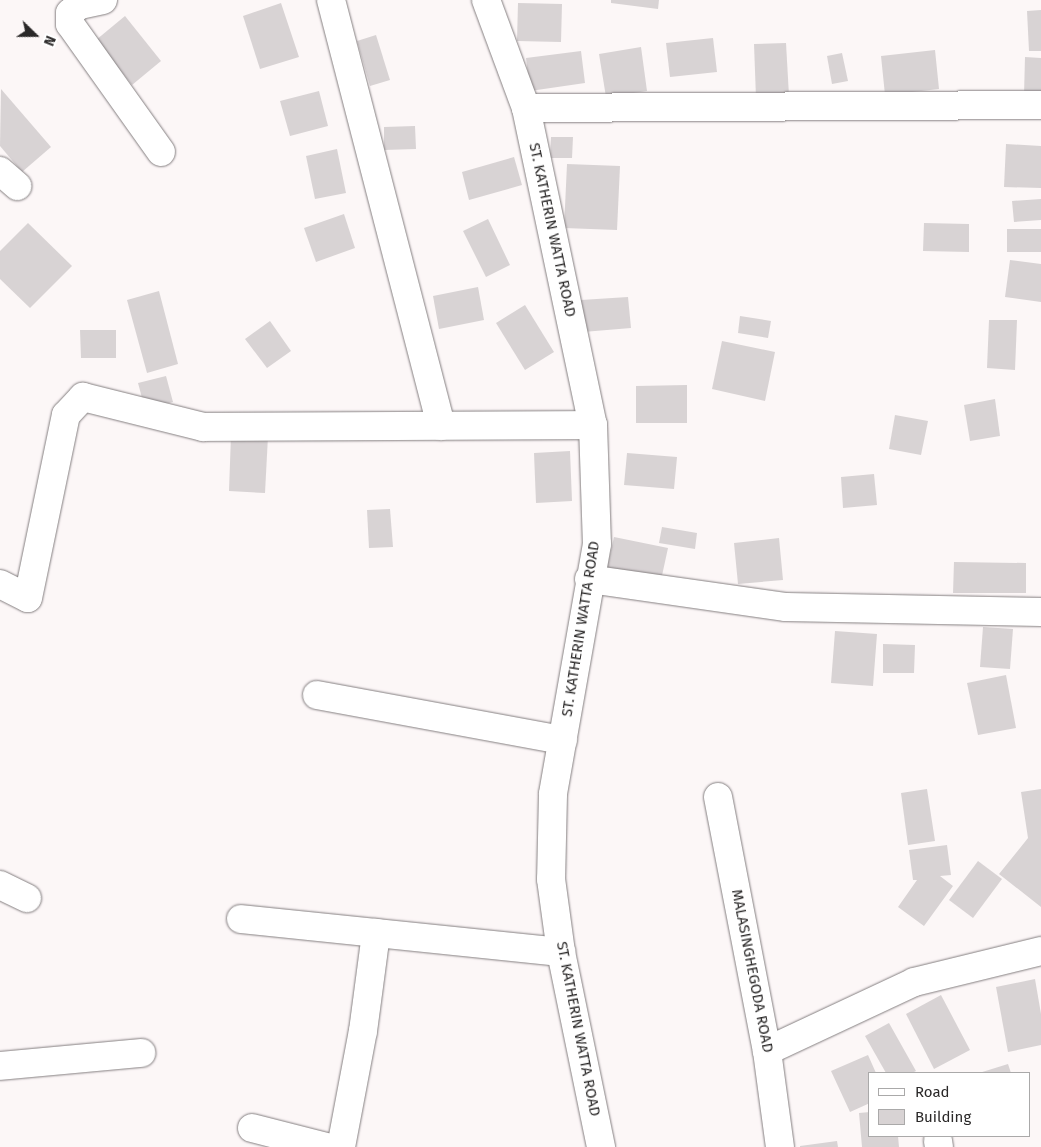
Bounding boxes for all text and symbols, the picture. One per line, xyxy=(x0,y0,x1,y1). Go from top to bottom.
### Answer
north arrow xyxy=(10,10,60,60)
text: N xyxy=(40,33,59,48)
street label: ST. KATHERIN WATTA ROAD xyxy=(525,141,579,319)
street label: ST. KATHERIN WATTA ROAD xyxy=(558,540,604,718)
street label: MALASINGHEGODA ROAD xyxy=(727,888,777,1054)
street label: ST. KATHERIN WATTA ROAD xyxy=(552,940,604,1118)
legend xyxy=(868,1072,1031,1137)
text: Road xyxy=(915,1083,950,1101)
text: Building xyxy=(915,1108,971,1126)

